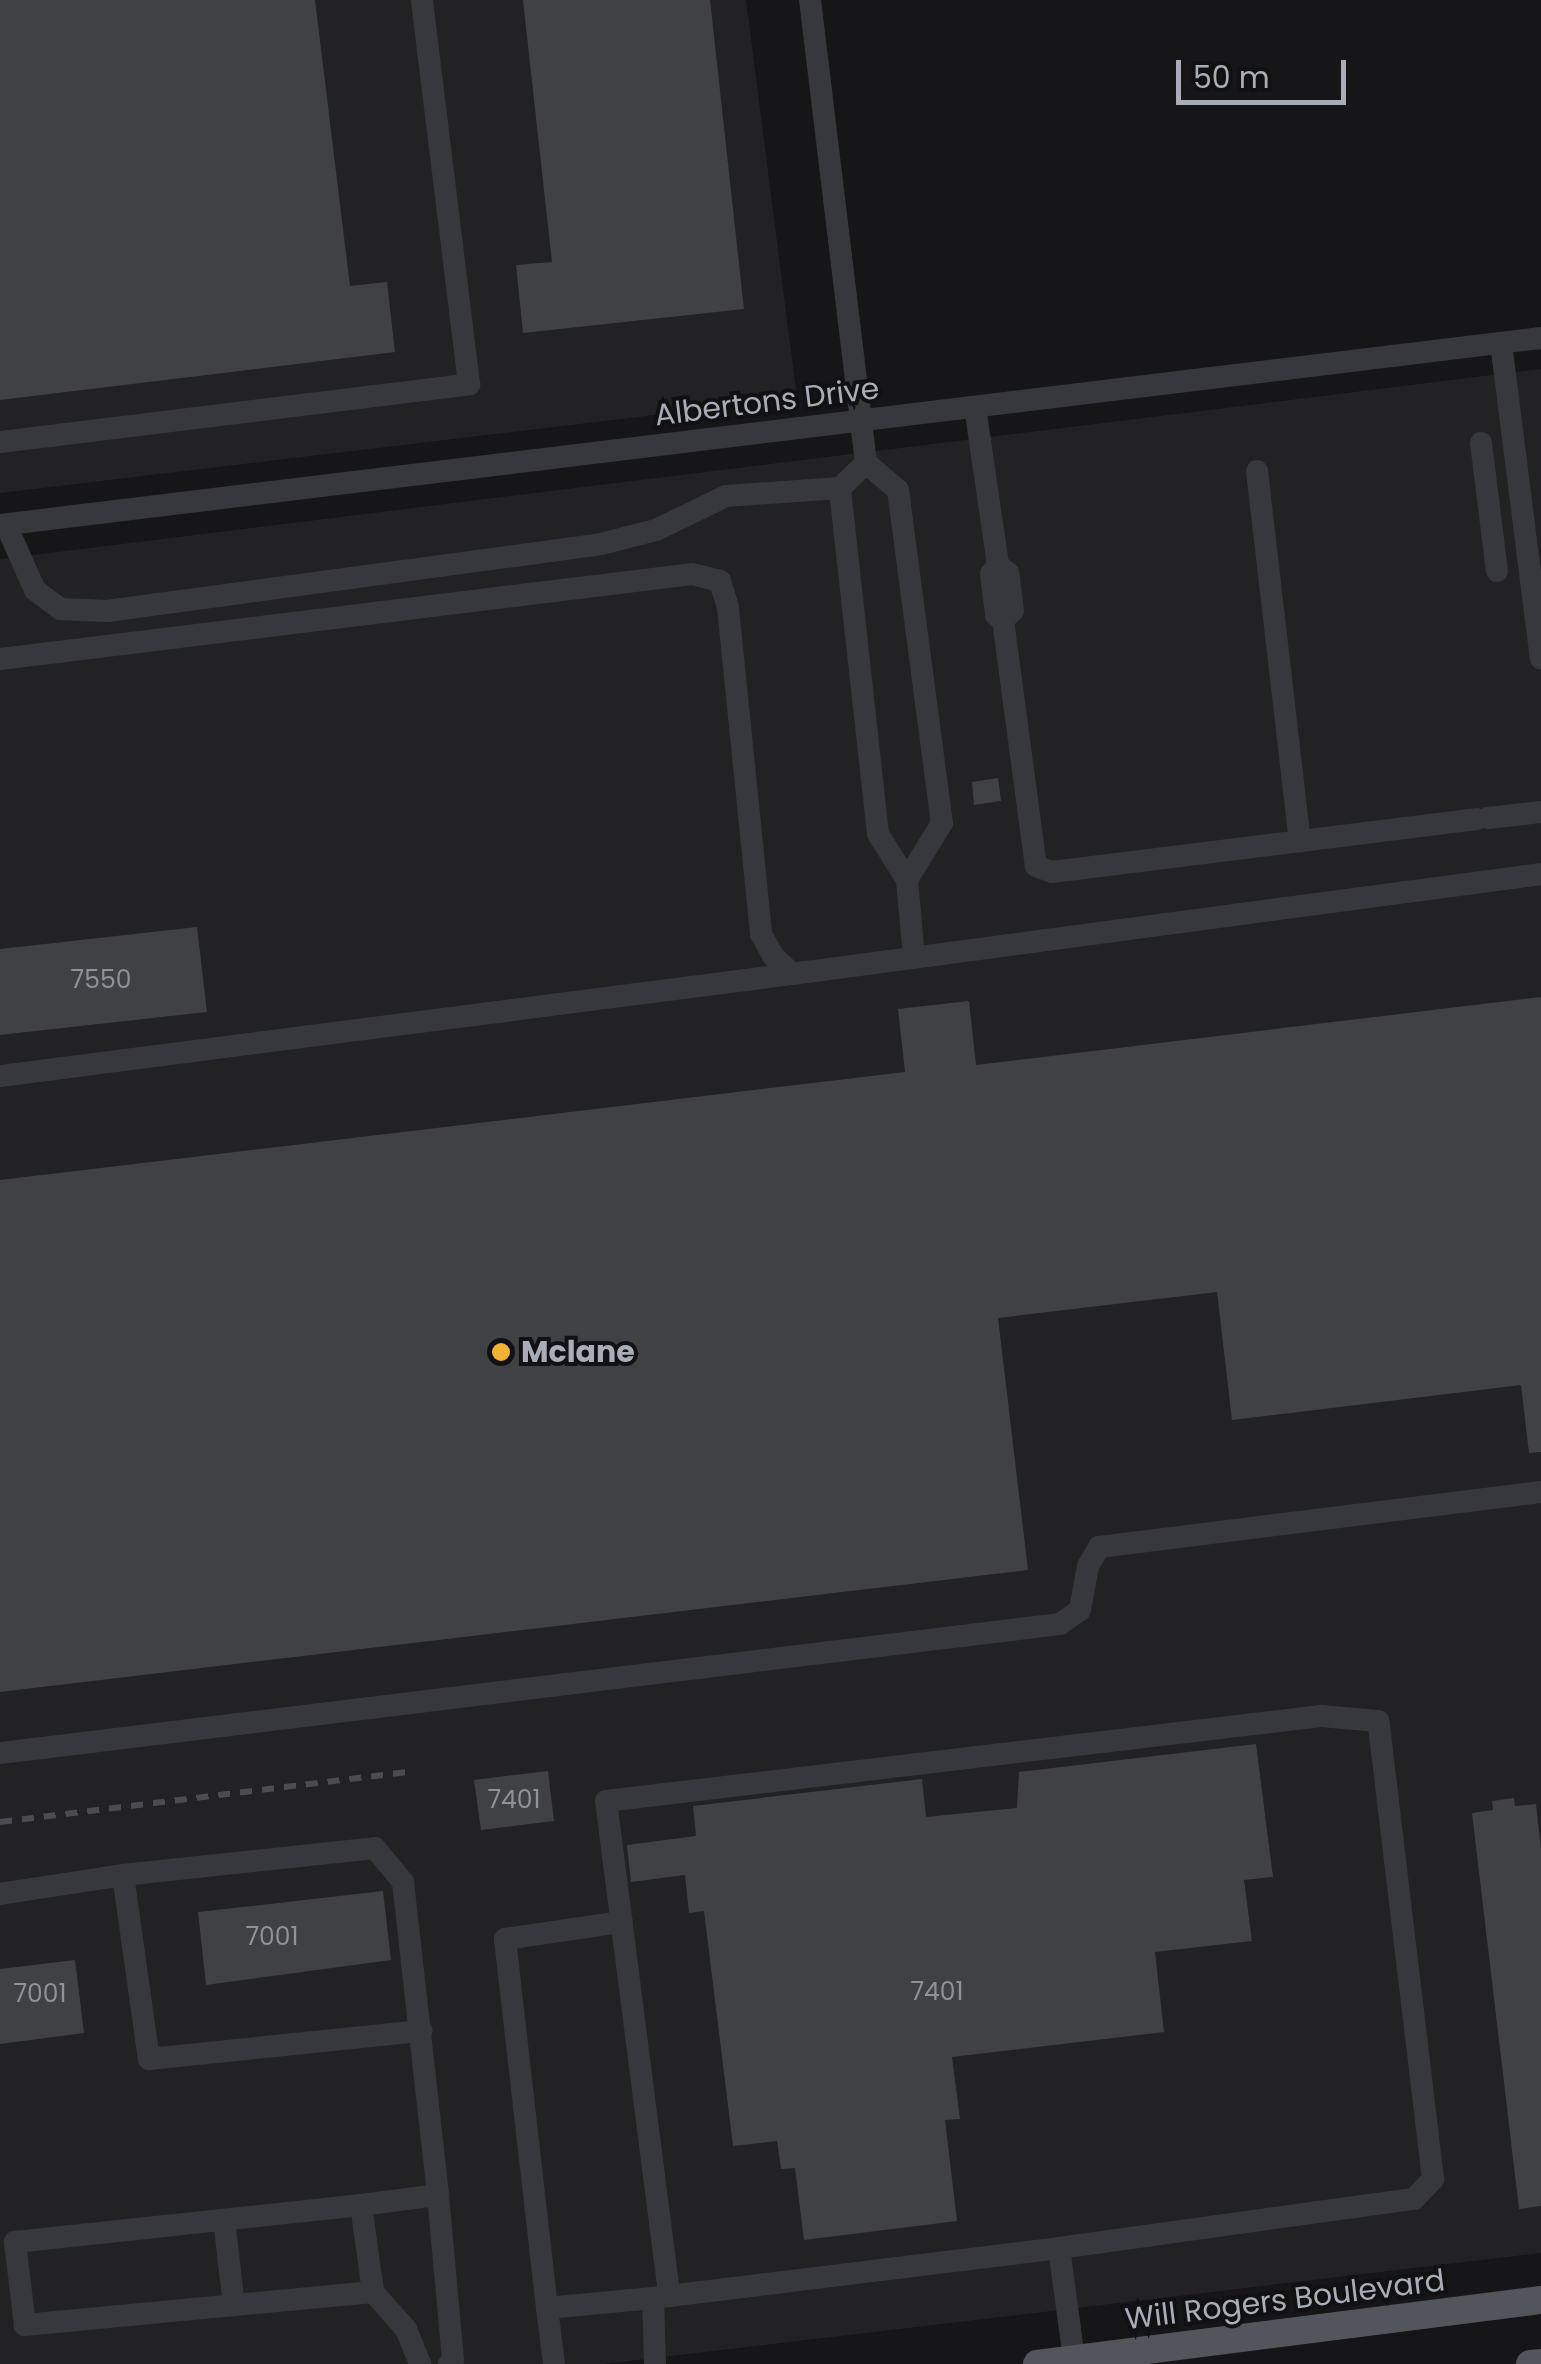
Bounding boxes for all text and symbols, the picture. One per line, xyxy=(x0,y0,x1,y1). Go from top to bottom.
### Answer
scale bar xyxy=(1181,40,1351,102)
text: 50 m xyxy=(1193,56,1270,99)
street label: Albertons Drive xyxy=(653,370,881,434)
house number: 7550 xyxy=(71,965,131,995)
place label: Mclane xyxy=(521,1334,635,1370)
marker: Mclane xyxy=(490,1341,512,1363)
house number: 7401 xyxy=(487,1785,541,1815)
house number: 7001 xyxy=(245,1922,299,1952)
house number: 7401 xyxy=(910,1977,964,2007)
house number: 7001 xyxy=(13,1979,67,2009)
street label: Will Rogers Boulevard xyxy=(1123,2263,1447,2337)

